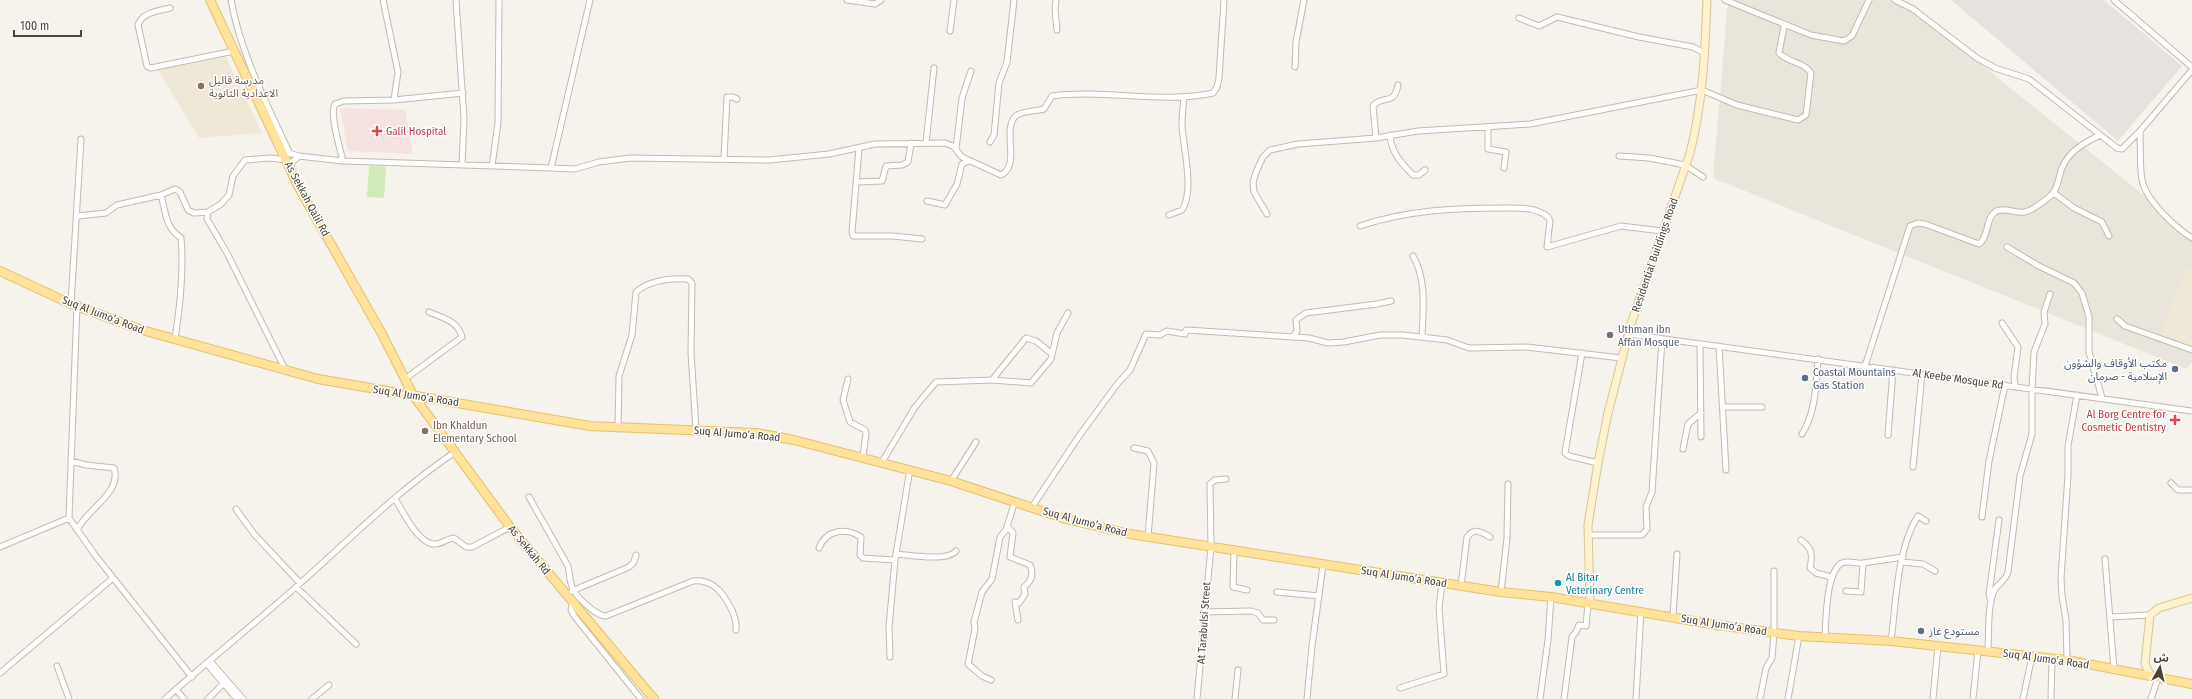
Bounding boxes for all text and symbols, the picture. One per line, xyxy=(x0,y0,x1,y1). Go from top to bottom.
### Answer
scale bar xyxy=(14,12,81,38)
text: 100 m xyxy=(20,19,49,33)
place label: مدرسة قاليل الاعدادية الثانوية xyxy=(209,74,278,100)
marker: مدرسة قاليل الاعدادية الثانوية xyxy=(196,81,206,91)
marker: Galil Hospital xyxy=(371,125,383,137)
place label: Galil Hospital xyxy=(386,125,446,138)
street label: As Sekkah Qalil Rd xyxy=(282,159,332,239)
street label: Residential Buildings Road xyxy=(1629,196,1681,314)
street label: Suq Al Jumo’a Road xyxy=(60,293,146,337)
place label: Uthman ibn Affan Mosque xyxy=(1618,323,1679,349)
marker: Uthman ibn Affan Mosque xyxy=(1605,330,1615,340)
place label: مكتب الأوقاف والشؤون الإسلامية - صرمان xyxy=(2064,357,2167,384)
marker: مكتب الأوقاف والشؤون الإسلامية - صرمان xyxy=(2170,364,2180,374)
place label: Coastal Mountains Gas Station xyxy=(1813,366,1896,392)
street label: Al Keebe Mosque Rd xyxy=(1912,366,2004,392)
marker: Coastal Mountains Gas Station xyxy=(1800,373,1810,383)
street label: Suq Al Jumo’a Road xyxy=(372,383,460,409)
place label: Al Borg Centre for Cosmetic Dentistry xyxy=(2082,408,2166,434)
marker: Al Borg Centre for Cosmetic Dentistry xyxy=(2169,414,2181,426)
place label: Ibn Khaldun Elementary School xyxy=(433,419,517,445)
street label: Suq Al Jumo’a Road xyxy=(693,424,781,444)
marker: Ibn Khaldun Elementary School xyxy=(420,426,430,436)
street label: Suq Al Jumo’a Road xyxy=(1041,504,1129,540)
street label: As Sekkah Rd xyxy=(505,523,553,577)
street label: Suq Al Jumo’a Road xyxy=(1360,564,1448,590)
place label: Al Bitar Veterinary Centre xyxy=(1566,571,1644,597)
marker: Al Bitar Veterinary Centre xyxy=(1553,578,1563,588)
street label: At Tarabulsi Street xyxy=(1195,581,1213,665)
street label: Suq Al Jumo’a Road xyxy=(1680,612,1768,638)
place label: مستودع غاز xyxy=(1928,625,1980,639)
marker: مستودع غاز xyxy=(1916,626,1926,636)
street label: Suq Al Jumo’a Road xyxy=(2002,647,2090,671)
north arrow xyxy=(2140,647,2180,687)
text: ش xyxy=(2153,650,2170,665)

